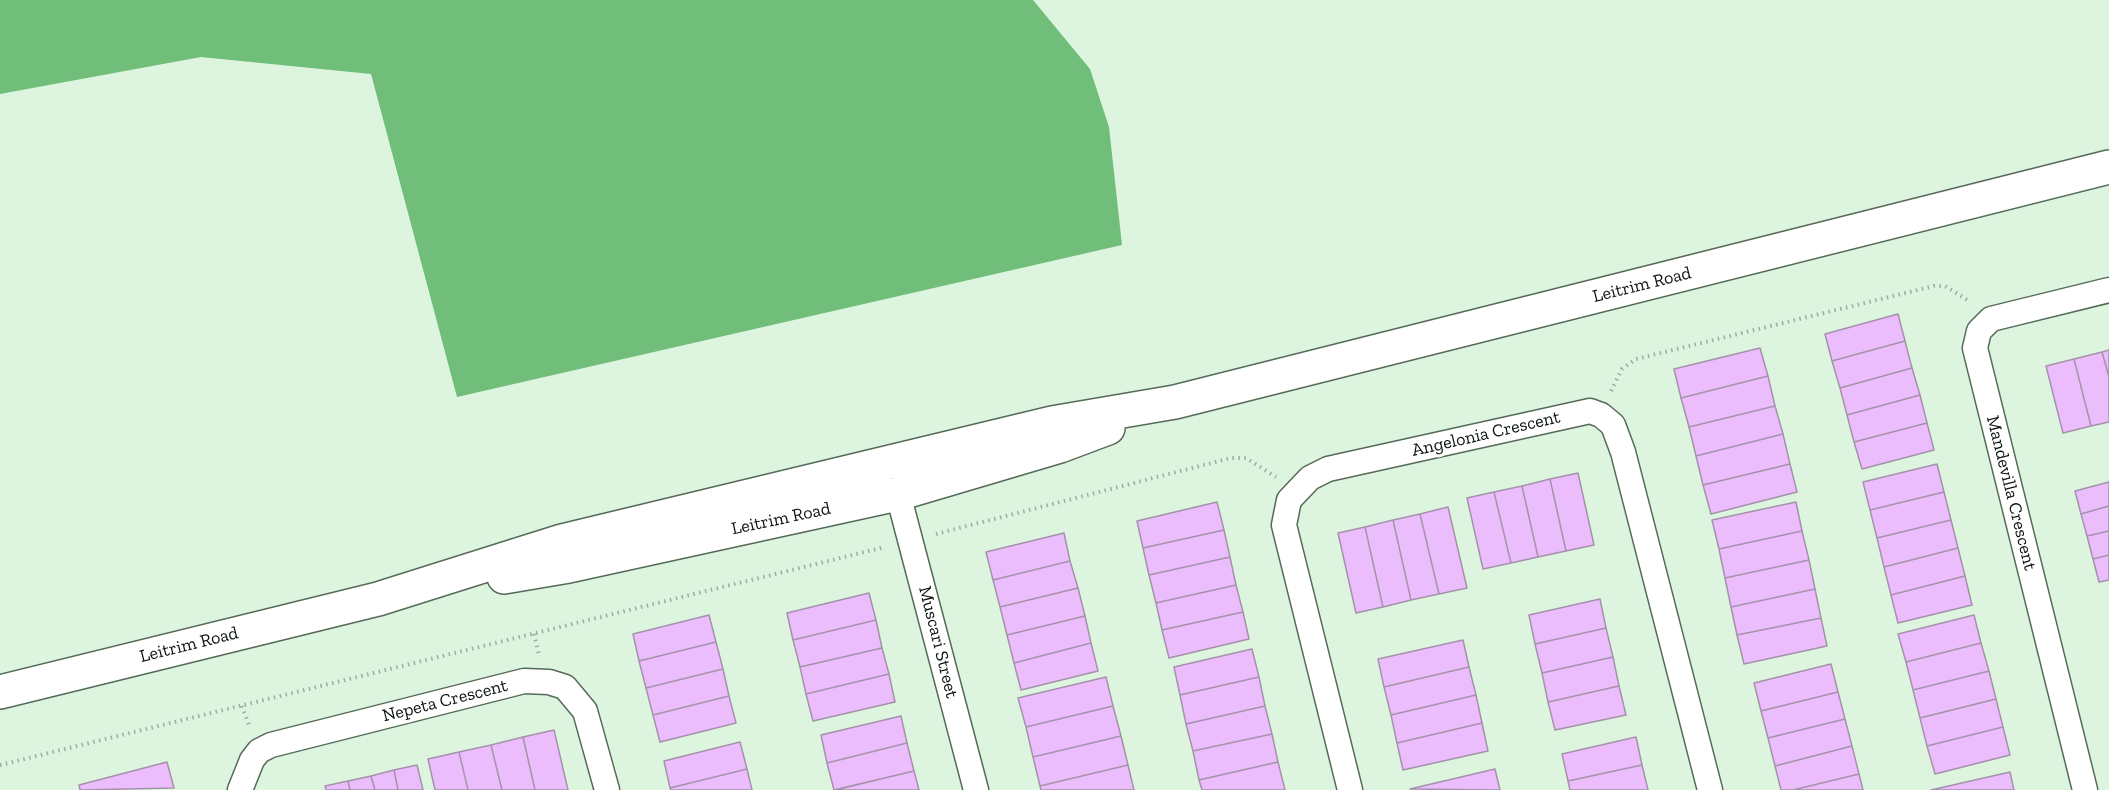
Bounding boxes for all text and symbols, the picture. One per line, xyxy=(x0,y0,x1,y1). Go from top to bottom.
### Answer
street label: Leitrim Road xyxy=(1590,262,1694,308)
street label: Angelonia Crescent xyxy=(1410,406,1562,462)
street label: Mandevilla Crescent xyxy=(1981,413,2041,573)
street label: Leitrim Road xyxy=(729,498,833,540)
street label: Muscari Street xyxy=(914,584,962,700)
street label: Leitrim Road xyxy=(137,622,241,668)
street label: Nepeta Crescent xyxy=(380,675,510,727)

